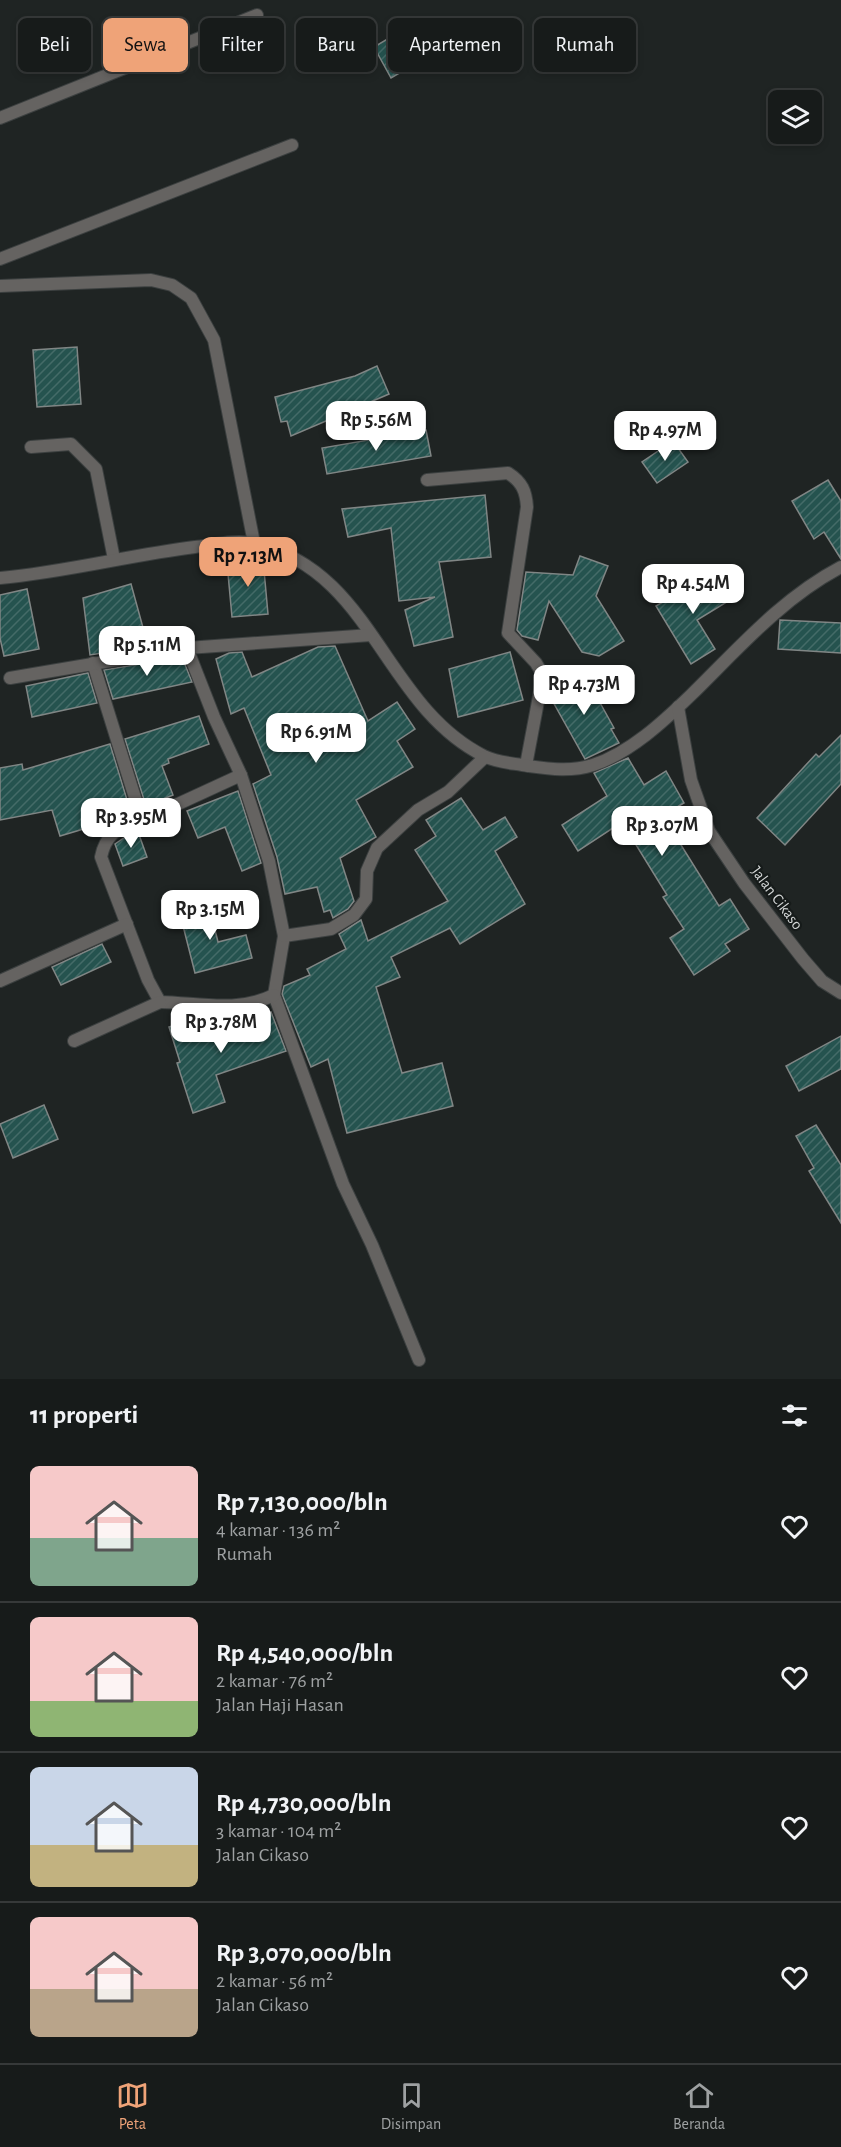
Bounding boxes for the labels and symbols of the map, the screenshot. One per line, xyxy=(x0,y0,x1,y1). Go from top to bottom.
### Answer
pin: Rp 5.56M xyxy=(314,401,438,452)
pin: Rp 4.97M xyxy=(603,411,727,462)
pin: Rp 7.13M xyxy=(186,537,310,588)
pin: Rp 4.54M xyxy=(631,564,755,615)
pin: Rp 5.11M xyxy=(85,626,209,677)
pin: Rp 4.73M xyxy=(522,665,646,716)
pin: Rp 6.91M xyxy=(254,713,378,764)
pin: Rp 3.95M xyxy=(69,798,193,849)
pin: Rp 3.07M xyxy=(600,806,724,857)
street label: Jalan Cikaso xyxy=(748,863,806,933)
pin: Rp 3.15M xyxy=(148,890,272,941)
pin: Rp 3.78M xyxy=(159,1003,283,1054)

